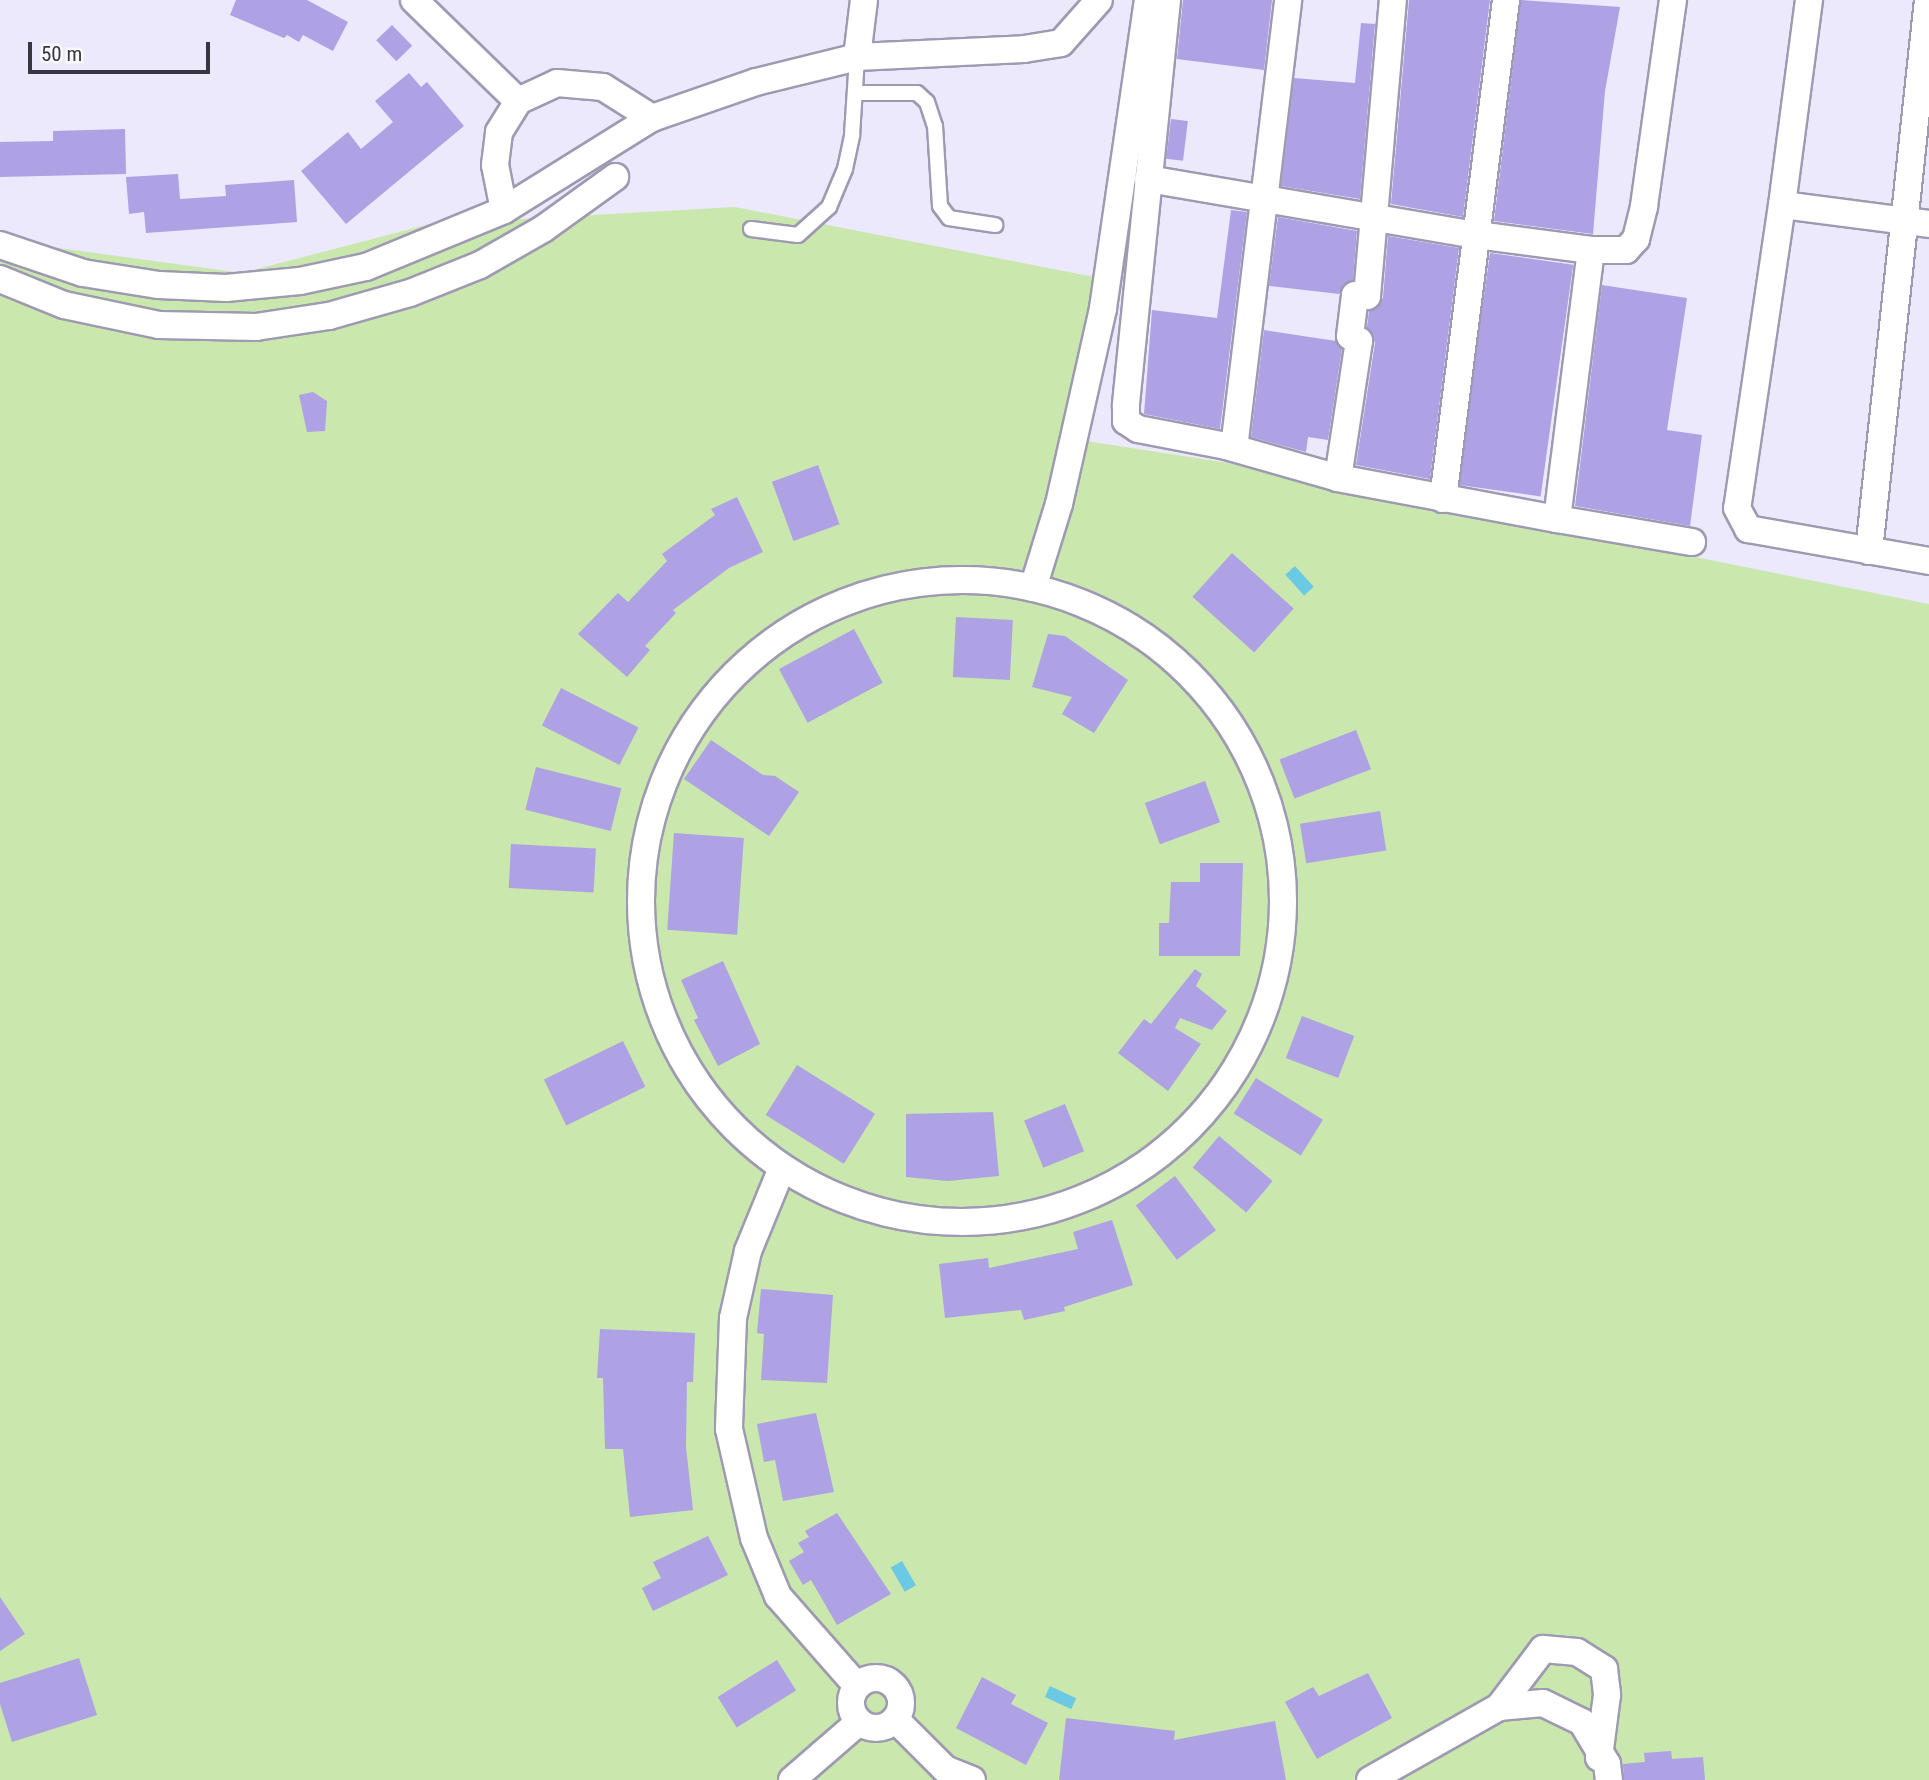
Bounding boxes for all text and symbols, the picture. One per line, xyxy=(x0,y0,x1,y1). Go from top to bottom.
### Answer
scale bar xyxy=(32,28,214,72)
text: 50 m xyxy=(41,42,82,66)

